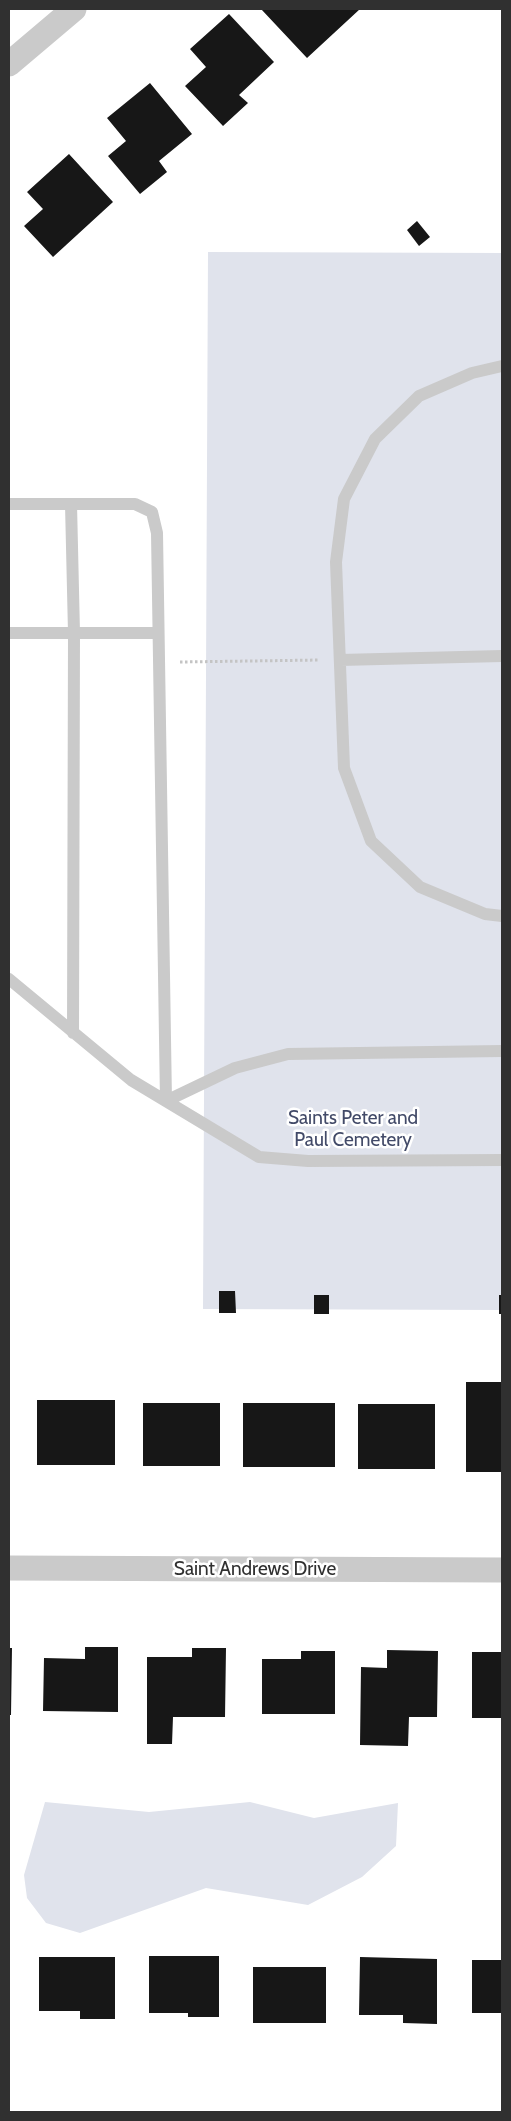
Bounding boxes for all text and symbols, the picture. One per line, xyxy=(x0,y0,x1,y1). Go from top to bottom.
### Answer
park label: Saints Peter and Paul Cemetery xyxy=(288,1107,418,1151)
street label: Saint Andrews Drive xyxy=(174,1558,336,1580)

